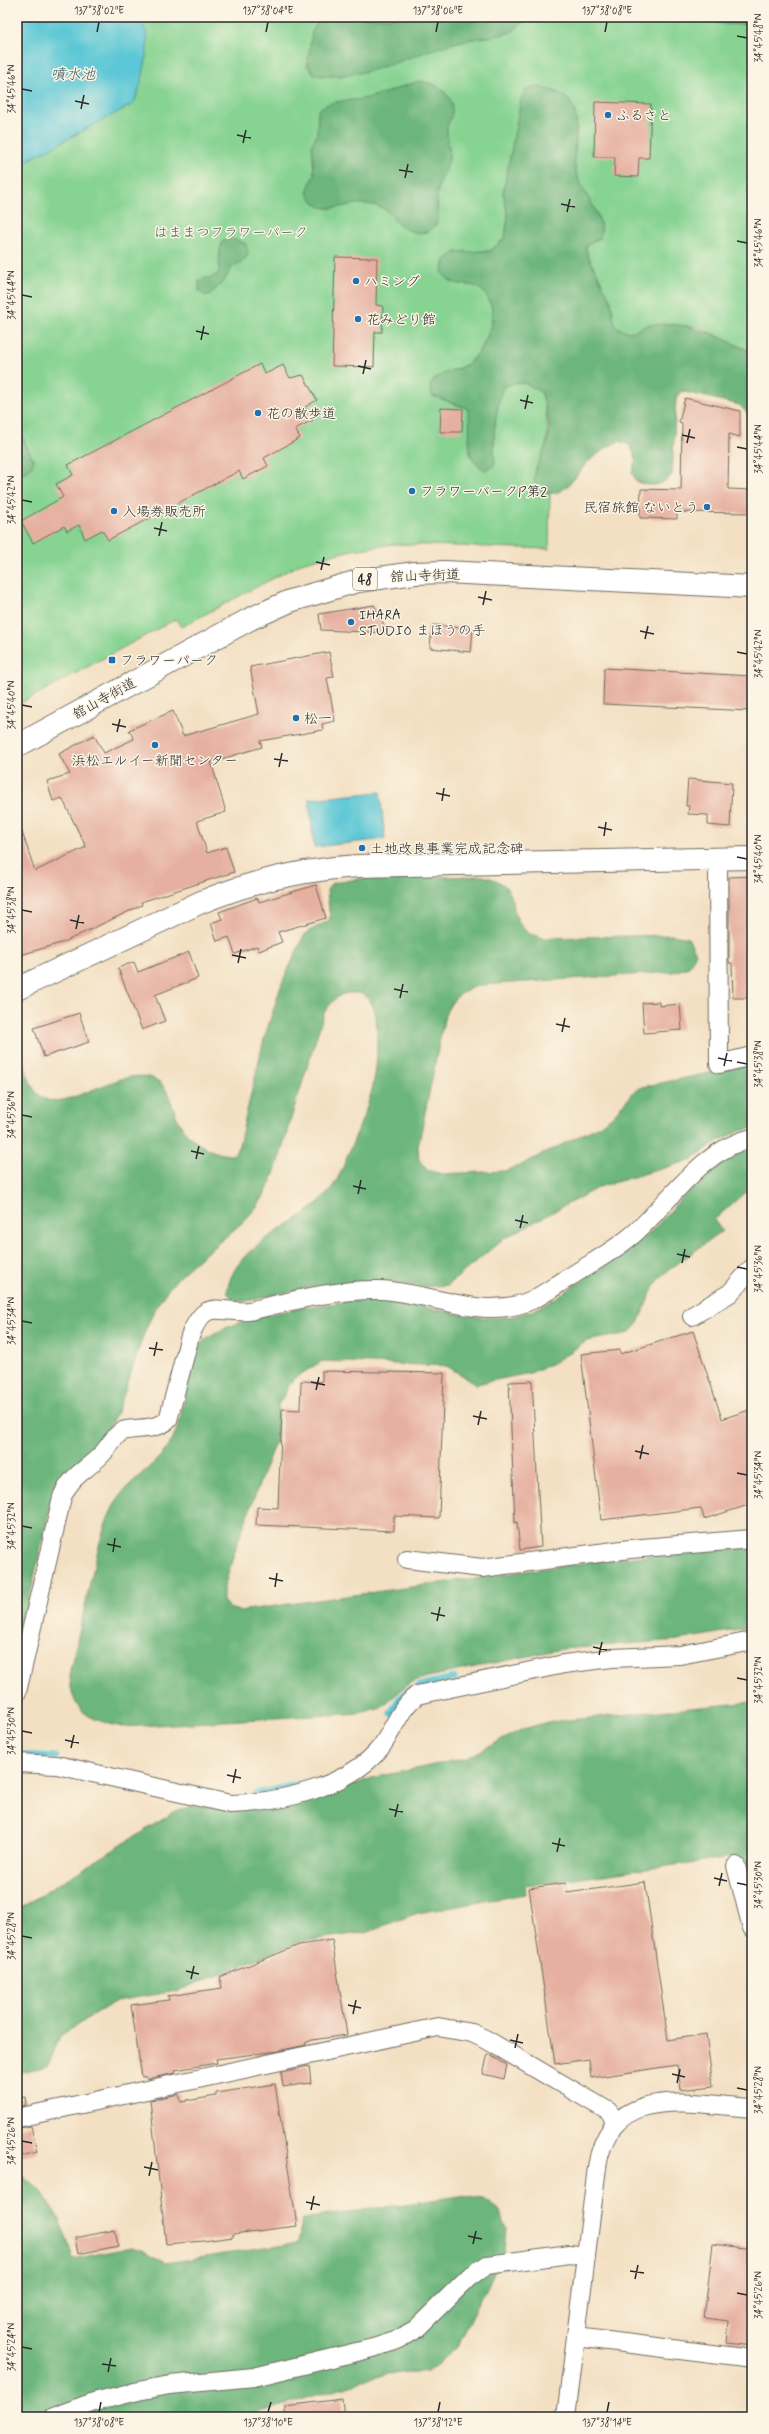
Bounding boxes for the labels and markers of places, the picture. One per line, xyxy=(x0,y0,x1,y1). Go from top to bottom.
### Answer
place label: ふるさと xyxy=(616,107,671,125)
marker: ふるさと xyxy=(603,110,613,120)
place label: ハミング xyxy=(364,273,420,291)
marker: ハミング xyxy=(351,276,361,286)
place label: 花みどり館 xyxy=(366,311,436,329)
marker: 花みどり館 xyxy=(353,314,363,324)
place label: 花の散歩道 xyxy=(266,405,336,423)
marker: 花の散歩道 xyxy=(253,408,263,418)
place label: フラワーパークP第2 xyxy=(420,483,547,501)
marker: フラワーパークP第2 xyxy=(407,486,417,496)
place label: 民宿旅館 ないとう xyxy=(583,499,699,517)
marker: 民宿旅館 ないとう xyxy=(702,502,712,512)
place label: 入場券販売所 xyxy=(122,503,206,521)
marker: 入場券販売所 xyxy=(109,506,119,516)
place label: IHARA STUDIO まほうの手 xyxy=(359,606,486,640)
marker: IHARA STUDIO まほうの手 xyxy=(346,617,356,627)
place label: フラワーパーク xyxy=(120,652,218,670)
marker: フラワーパーク xyxy=(107,655,117,665)
place label: 松一 xyxy=(304,710,332,728)
marker: 松一 xyxy=(291,713,301,723)
marker: 浜松エルイー新聞センター xyxy=(150,740,160,750)
place label: 浜松エルイー新聞センター xyxy=(72,752,238,770)
place label: 土地改良事業完成記念碑 xyxy=(370,840,524,858)
marker: 土地改良事業完成記念碑 xyxy=(357,843,367,853)

